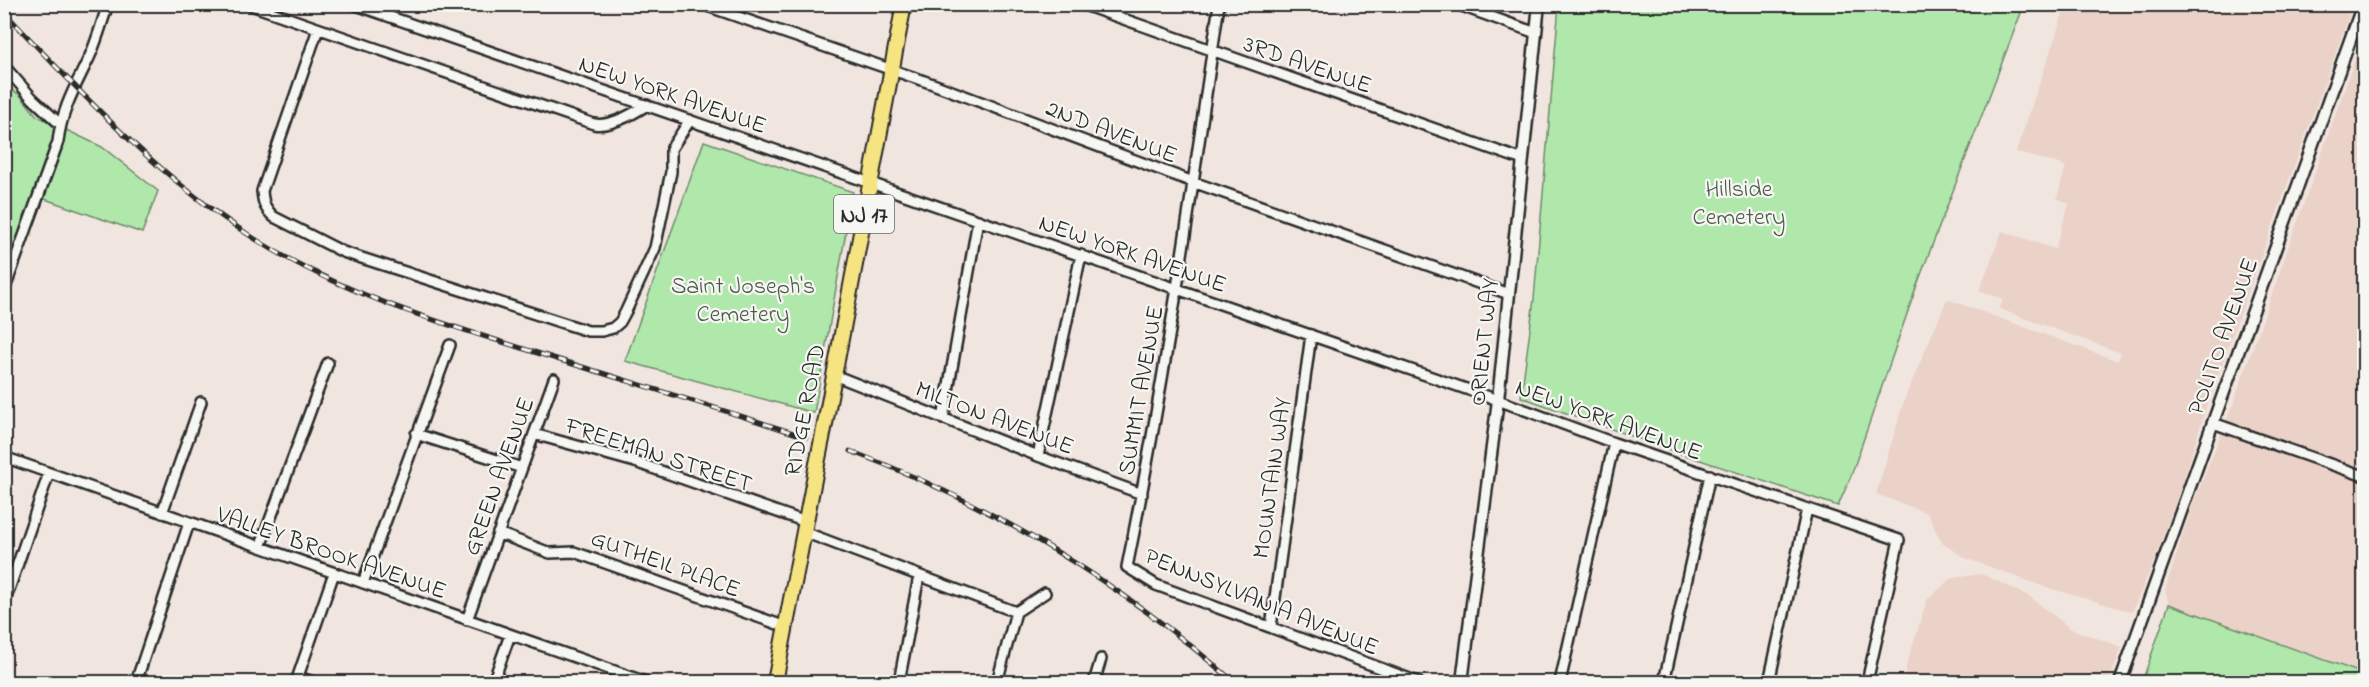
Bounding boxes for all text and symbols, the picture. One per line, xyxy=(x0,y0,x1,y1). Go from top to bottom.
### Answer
street label: 3RD AVENUE xyxy=(1238,28,1376,105)
street label: NEW YORK AVENUE xyxy=(574,48,771,145)
street label: 2ND AVENUE xyxy=(1040,92,1182,174)
park label: Hillside Cemetery xyxy=(1693,173,1785,237)
road number: NJ 17 xyxy=(834,195,894,233)
street label: NEW YORK AVENUE xyxy=(1034,207,1231,304)
street label: POLITO AVENUE xyxy=(2180,253,2269,420)
park label: Saint Joseph's Cemetery xyxy=(671,270,815,334)
street label: ORIENT WAY xyxy=(1461,277,1510,408)
street label: SUMMIT AVENUE xyxy=(1110,303,1175,478)
street label: RIDGE ROAD xyxy=(777,341,836,479)
street label: NEW YORK AVENUE xyxy=(1510,371,1706,471)
street label: MILTON AVENUE xyxy=(910,373,1078,466)
street label: GREEN AVENUE xyxy=(455,393,545,561)
street label: MOUNTAIN WAY xyxy=(1245,395,1302,561)
street label: FREEMAN STREET xyxy=(559,409,756,503)
street label: VALLEY BROOK AVENUE xyxy=(211,498,451,610)
street label: GUTHEIL PLACE xyxy=(585,522,745,609)
street label: PENNSYLVANIA AVENUE xyxy=(1139,540,1383,666)

